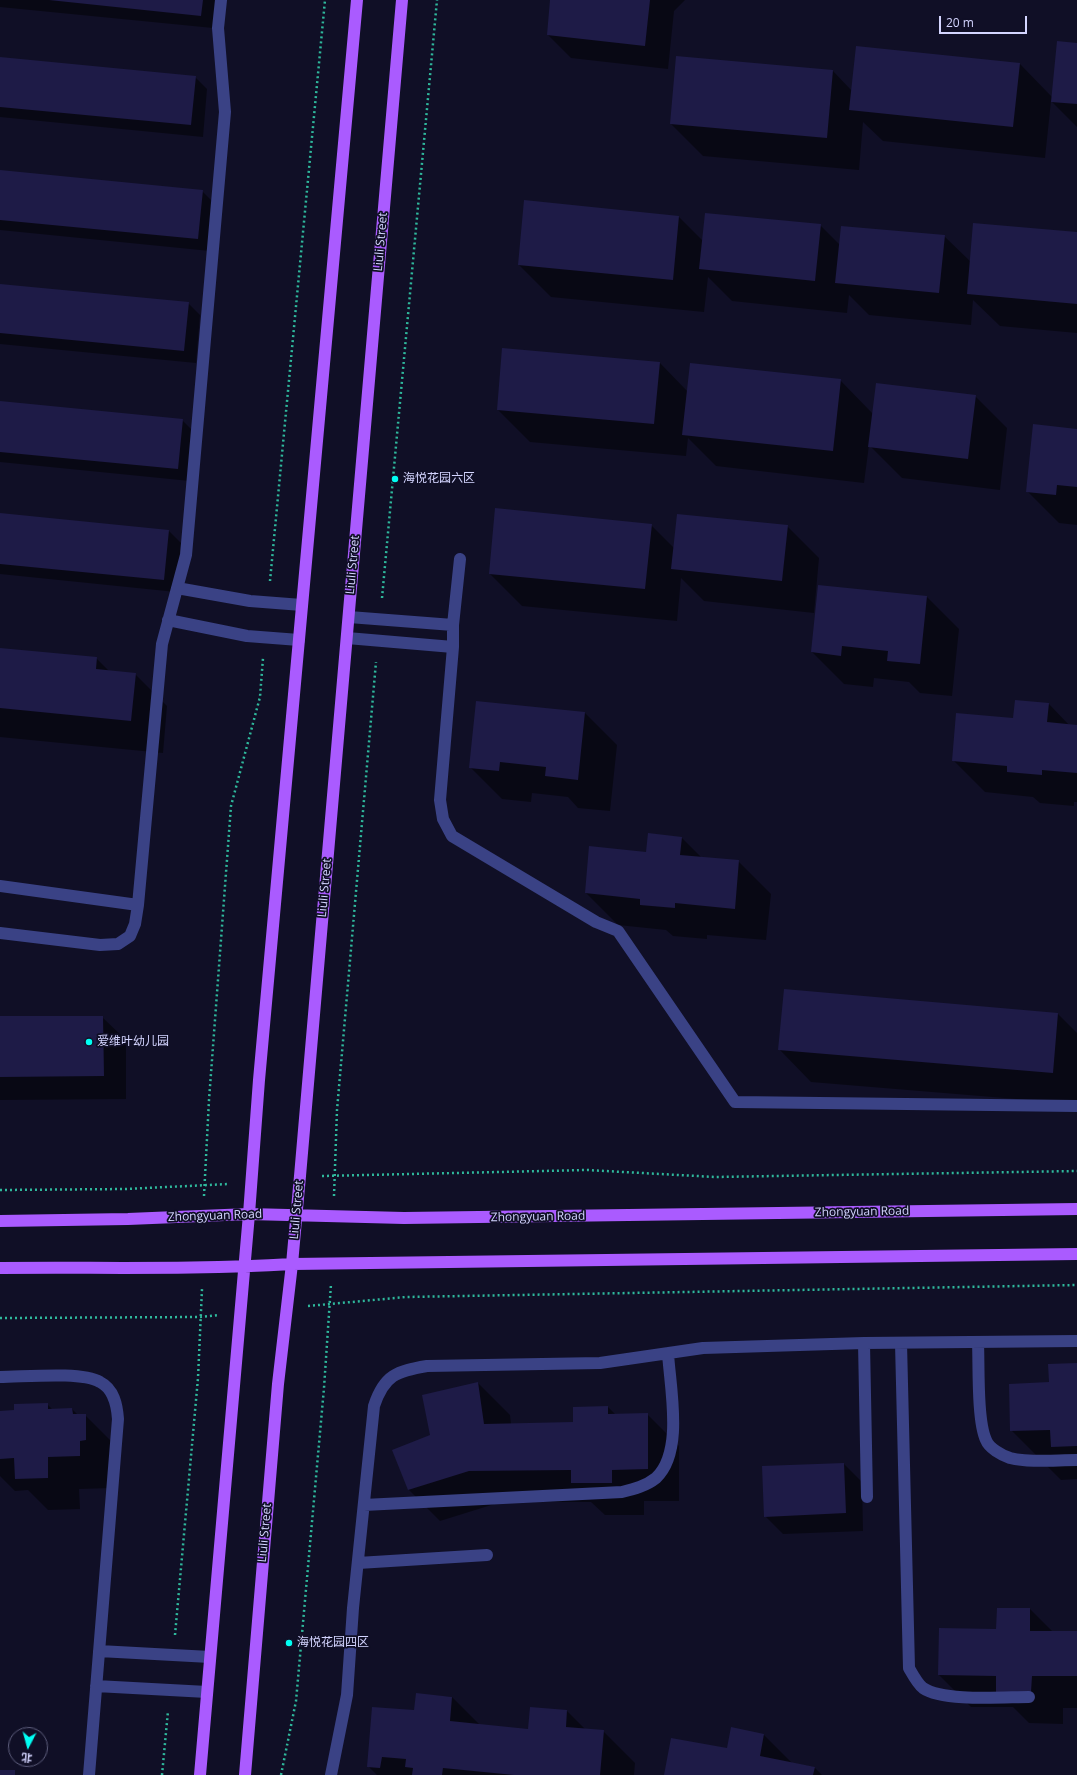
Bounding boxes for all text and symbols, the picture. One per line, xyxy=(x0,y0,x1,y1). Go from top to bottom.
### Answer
scale bar xyxy=(941,8,1029,34)
text: 20 m xyxy=(946,14,974,31)
street label: Liuli Street xyxy=(371,212,391,272)
place label: 海悦花园六区 xyxy=(403,472,475,486)
marker: 海悦花园六区 xyxy=(390,474,400,484)
street label: Liuli Street xyxy=(343,535,363,595)
street label: Liuli Street xyxy=(315,858,335,918)
place label: 爱维叶幼儿园 xyxy=(97,1035,169,1049)
marker: 爱维叶幼儿园 xyxy=(84,1037,94,1047)
street label: Liuli Street xyxy=(287,1180,307,1240)
street label: Zhongyuan Road xyxy=(815,1204,909,1220)
street label: Zhongyuan Road xyxy=(168,1207,262,1225)
street label: Zhongyuan Road xyxy=(491,1209,585,1225)
street label: Liuli Street xyxy=(255,1503,275,1563)
place label: 海悦花园四区 xyxy=(297,1636,369,1650)
marker: 海悦花园四区 xyxy=(284,1638,294,1648)
north arrow xyxy=(8,1727,48,1767)
text: 北 xyxy=(21,1750,33,1766)

